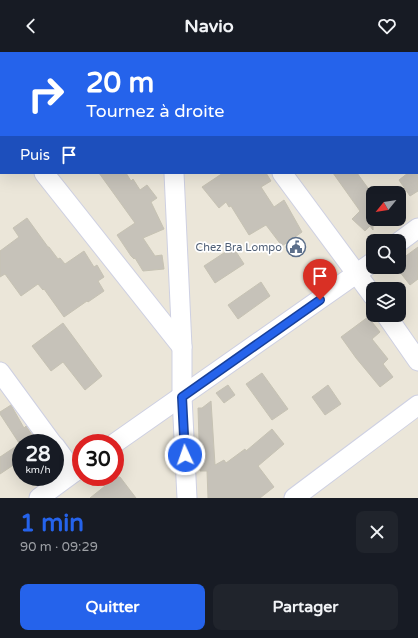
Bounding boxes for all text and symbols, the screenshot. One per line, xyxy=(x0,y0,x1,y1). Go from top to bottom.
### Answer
icon: back xyxy=(20,15,42,37)
text: Navio xyxy=(184,15,234,37)
icon: heart xyxy=(376,15,398,37)
text: 20 m xyxy=(86,66,154,100)
icon: right xyxy=(20,68,72,120)
text: Tournez à droite xyxy=(86,100,225,122)
icon: arrive xyxy=(58,144,80,166)
text: Puis xyxy=(20,146,50,164)
north arrow xyxy=(366,186,406,226)
map controls xyxy=(366,186,406,322)
button: search xyxy=(366,234,406,274)
public building icon: Chez Bra Lompo xyxy=(285,236,307,258)
place label: Chez Bra Lompo xyxy=(196,241,282,254)
pin xyxy=(303,259,337,300)
icon: arrive xyxy=(309,265,331,287)
button: layers xyxy=(366,282,406,322)
speed limit sign: 30 xyxy=(72,434,124,486)
position arrow xyxy=(164,434,206,476)
text: 28 xyxy=(25,443,51,467)
text: km/h xyxy=(25,464,51,476)
text: 1 min xyxy=(20,509,84,538)
button: close xyxy=(356,511,398,553)
text: 90 m · 09:29 xyxy=(20,539,98,555)
button: Quitter xyxy=(20,584,205,630)
button: Partager xyxy=(213,584,398,630)

